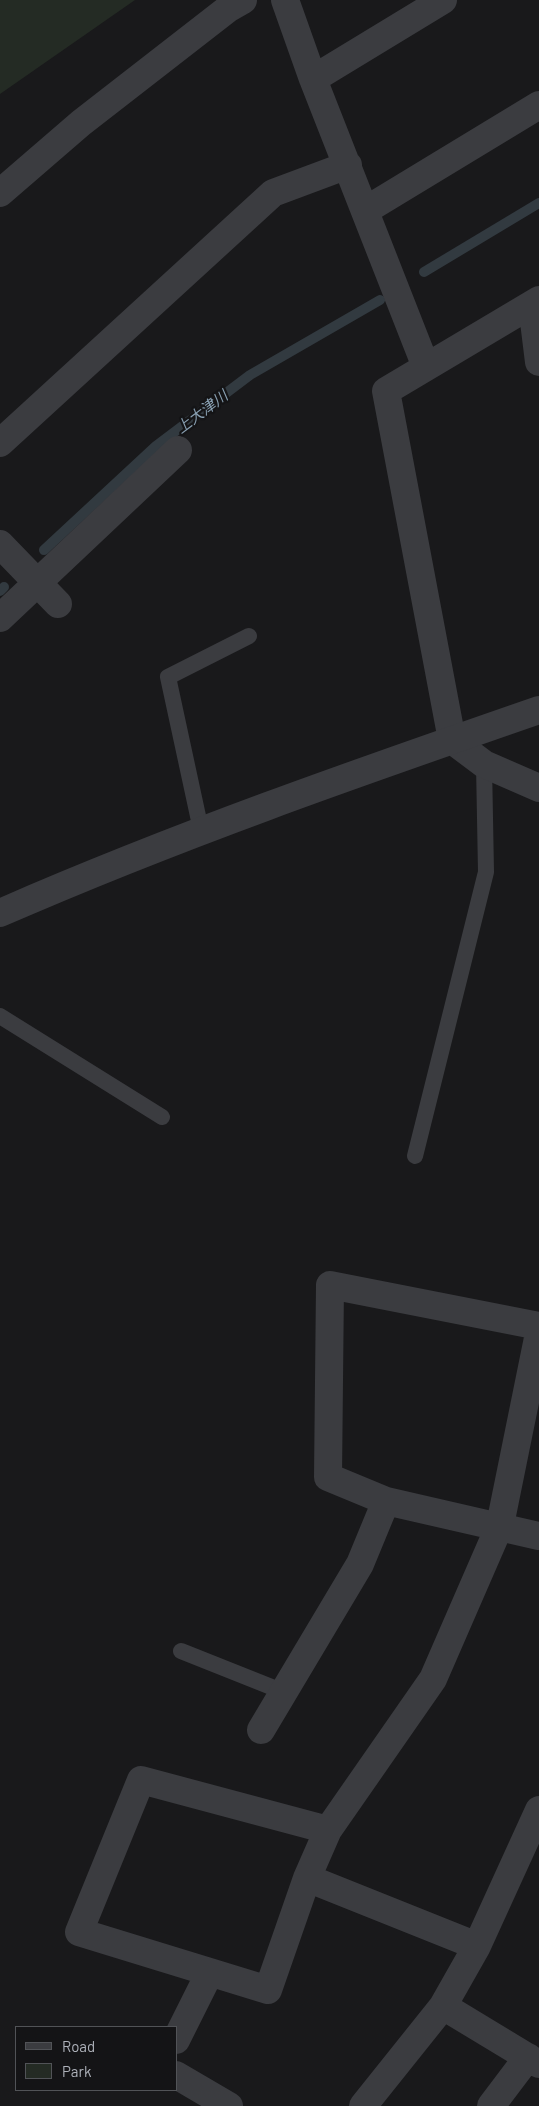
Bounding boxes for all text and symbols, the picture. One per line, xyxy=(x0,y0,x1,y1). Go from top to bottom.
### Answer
water label: 上大津川 xyxy=(173,387,231,437)
legend xyxy=(15,2026,178,2091)
text: Road xyxy=(62,2037,95,2055)
text: Park xyxy=(62,2062,91,2080)

